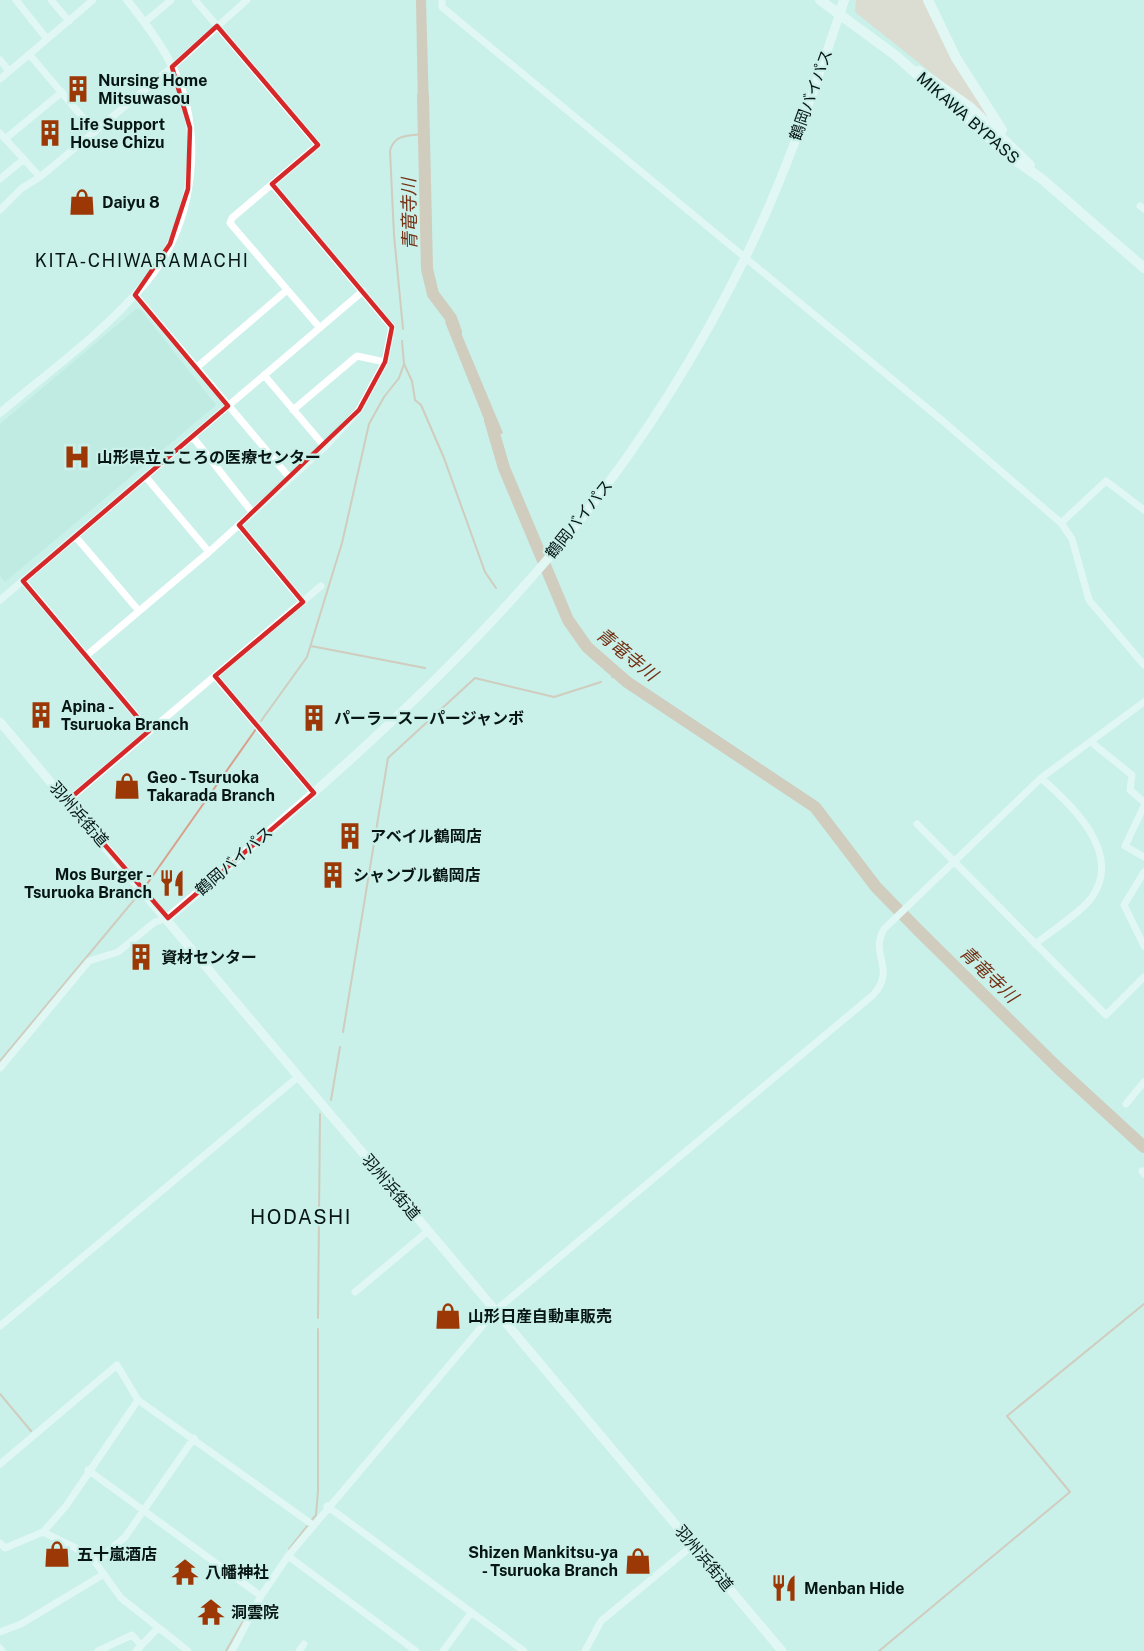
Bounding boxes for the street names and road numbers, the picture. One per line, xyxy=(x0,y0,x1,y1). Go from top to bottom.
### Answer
street label: 鶴岡バイパス xyxy=(786,47,836,143)
street label: MIKAWA BYPASS xyxy=(913,68,1023,168)
street label: 鶴岡バイパス xyxy=(542,476,616,562)
street label: 羽州浜街道 xyxy=(46,778,112,850)
street label: 鶴岡バイパス xyxy=(192,822,276,900)
street label: 羽州浜街道 xyxy=(358,1150,424,1224)
street label: 羽州浜街道 xyxy=(671,1521,737,1595)

